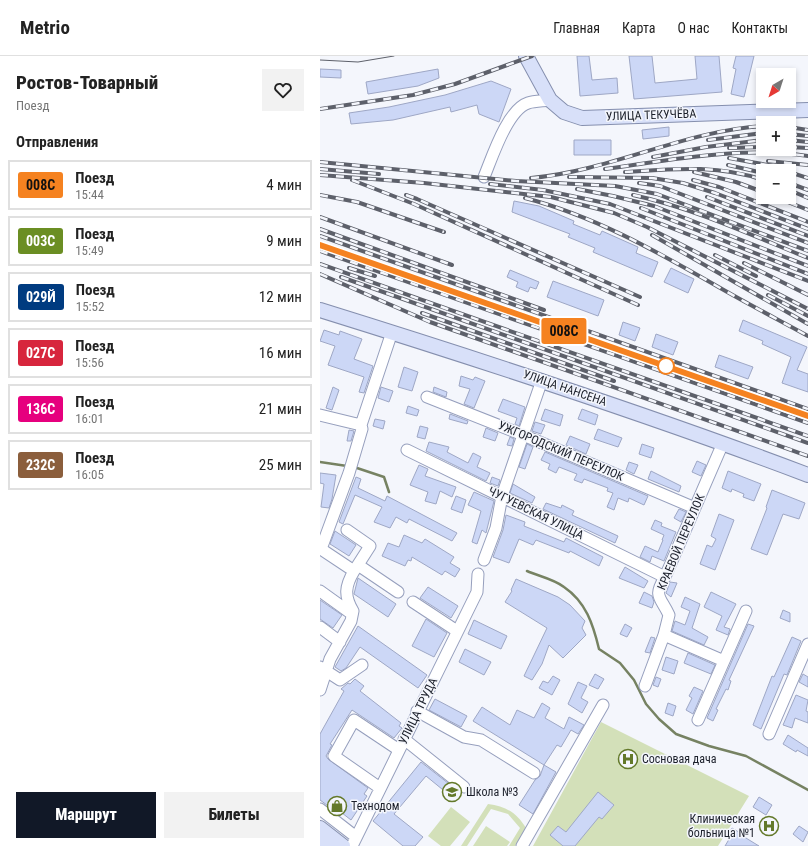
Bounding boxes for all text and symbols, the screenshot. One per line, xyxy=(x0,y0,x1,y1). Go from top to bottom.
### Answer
text: Metrio xyxy=(20,16,70,39)
text: Главная xyxy=(553,20,600,36)
text: Карта xyxy=(622,20,655,36)
text: О нас xyxy=(677,20,709,36)
text: Контакты xyxy=(731,20,788,36)
north arrow xyxy=(756,68,796,108)
map controls xyxy=(756,68,796,204)
button: heart xyxy=(262,69,304,111)
text: Ростов-Товарный xyxy=(16,71,158,94)
text: Поезд xyxy=(16,98,49,113)
street label: УЛИЦА ТЕКУЧЁВА xyxy=(606,105,697,124)
button: + xyxy=(756,116,796,156)
text: Отправления xyxy=(16,133,98,151)
button: − xyxy=(756,164,796,204)
text: Поезд xyxy=(75,169,114,187)
text: 4 мин xyxy=(266,176,302,194)
text: 008С xyxy=(26,177,55,193)
text: 15:44 xyxy=(75,187,104,202)
text: Поезд xyxy=(75,225,114,243)
text: 9 мин xyxy=(266,232,302,250)
text: 003С xyxy=(26,233,55,249)
text: 15:49 xyxy=(75,243,104,258)
text: Поезд xyxy=(76,281,115,299)
text: 12 мин xyxy=(259,288,302,306)
text: 029Й xyxy=(26,289,56,305)
text: 15:52 xyxy=(76,299,104,314)
line badge: 008С xyxy=(536,318,592,344)
text: 008С xyxy=(549,323,579,339)
text: Поезд xyxy=(75,337,114,355)
text: 16 мин xyxy=(259,344,302,362)
text: 027С xyxy=(26,345,55,361)
text: 15:56 xyxy=(75,355,104,370)
unlabelled marker xyxy=(657,357,675,375)
street label: УЛИЦА НАНСЕНА xyxy=(521,367,609,409)
text: Поезд xyxy=(75,393,114,411)
text: 21 мин xyxy=(259,400,302,418)
text: 136С xyxy=(26,401,55,417)
text: 16:01 xyxy=(75,411,104,426)
street label: УЖГОРОДСКИЙ ПЕРЕУЛОК xyxy=(496,417,626,484)
text: Поезд xyxy=(75,449,114,467)
text: 25 мин xyxy=(259,456,302,474)
text: 232C xyxy=(26,457,55,473)
text: 16:05 xyxy=(75,467,104,482)
street label: ЧУГУЕВСКАЯ УЛИЦА xyxy=(486,484,586,542)
street label: КРАЕВОЙ ПЕРЕУЛОК xyxy=(654,491,708,592)
street label: УЛИЦА ТРУДА xyxy=(396,675,440,747)
hospital icon: Сосновая дача xyxy=(617,748,639,770)
place label: Сосновая дача xyxy=(642,752,717,766)
school or university icon: Школа №3 xyxy=(441,781,463,803)
place label: Школа №3 xyxy=(466,785,519,799)
button: Маршрут xyxy=(16,792,156,838)
button: Билеты xyxy=(164,792,304,838)
shop icon: Технодом xyxy=(326,795,348,817)
place label: Технодом xyxy=(351,799,399,813)
place label: Клиническая больница №1 xyxy=(688,812,755,840)
hospital icon: Клиническая больница №1 xyxy=(758,815,780,837)

